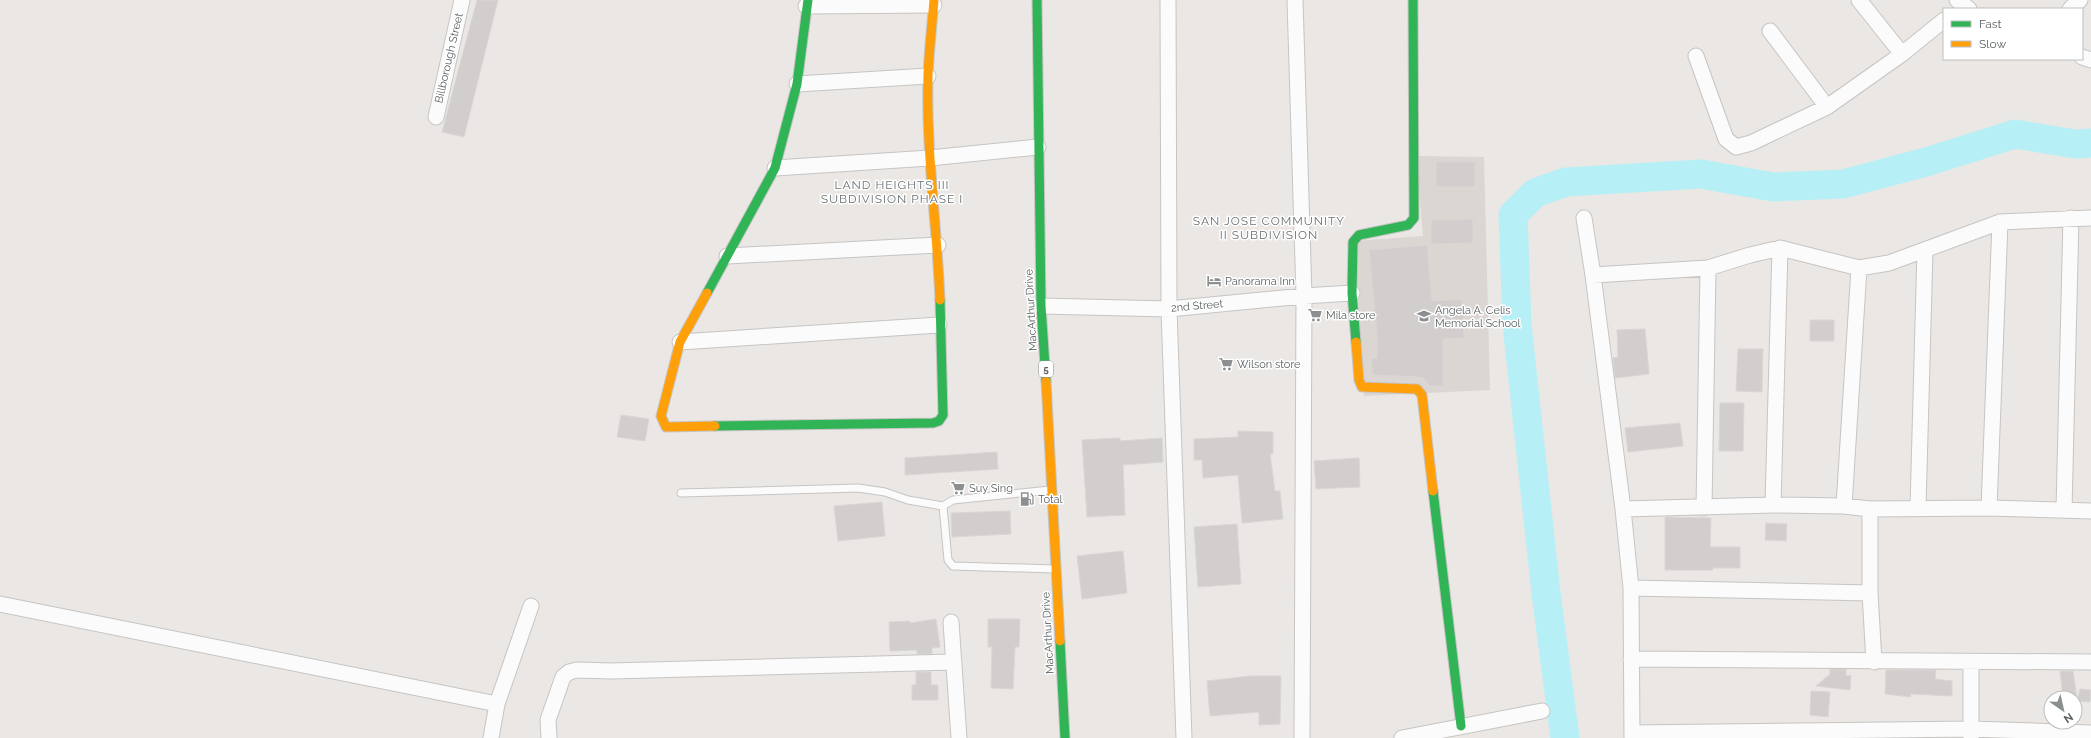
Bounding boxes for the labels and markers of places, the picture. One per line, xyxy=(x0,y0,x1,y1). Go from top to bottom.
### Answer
hotel icon: Panorama Inn xyxy=(1206,273,1222,289)
place label: Panorama Inn xyxy=(1225,275,1295,288)
place label: Angela A. Celis Memorial School xyxy=(1435,304,1521,330)
supermarket icon: Mila store xyxy=(1307,307,1323,323)
school or university icon: Angela A. Celis Memorial School xyxy=(1416,308,1432,324)
place label: Mila store xyxy=(1326,309,1376,322)
supermarket icon: Wilson store xyxy=(1218,356,1234,372)
place label: Wilson store xyxy=(1237,358,1301,371)
supermarket icon: Suy Sing xyxy=(950,480,966,496)
place label: Suy Sing xyxy=(969,482,1013,495)
fuel station icon: Total xyxy=(1019,491,1035,507)
place label: Total xyxy=(1038,493,1063,506)

